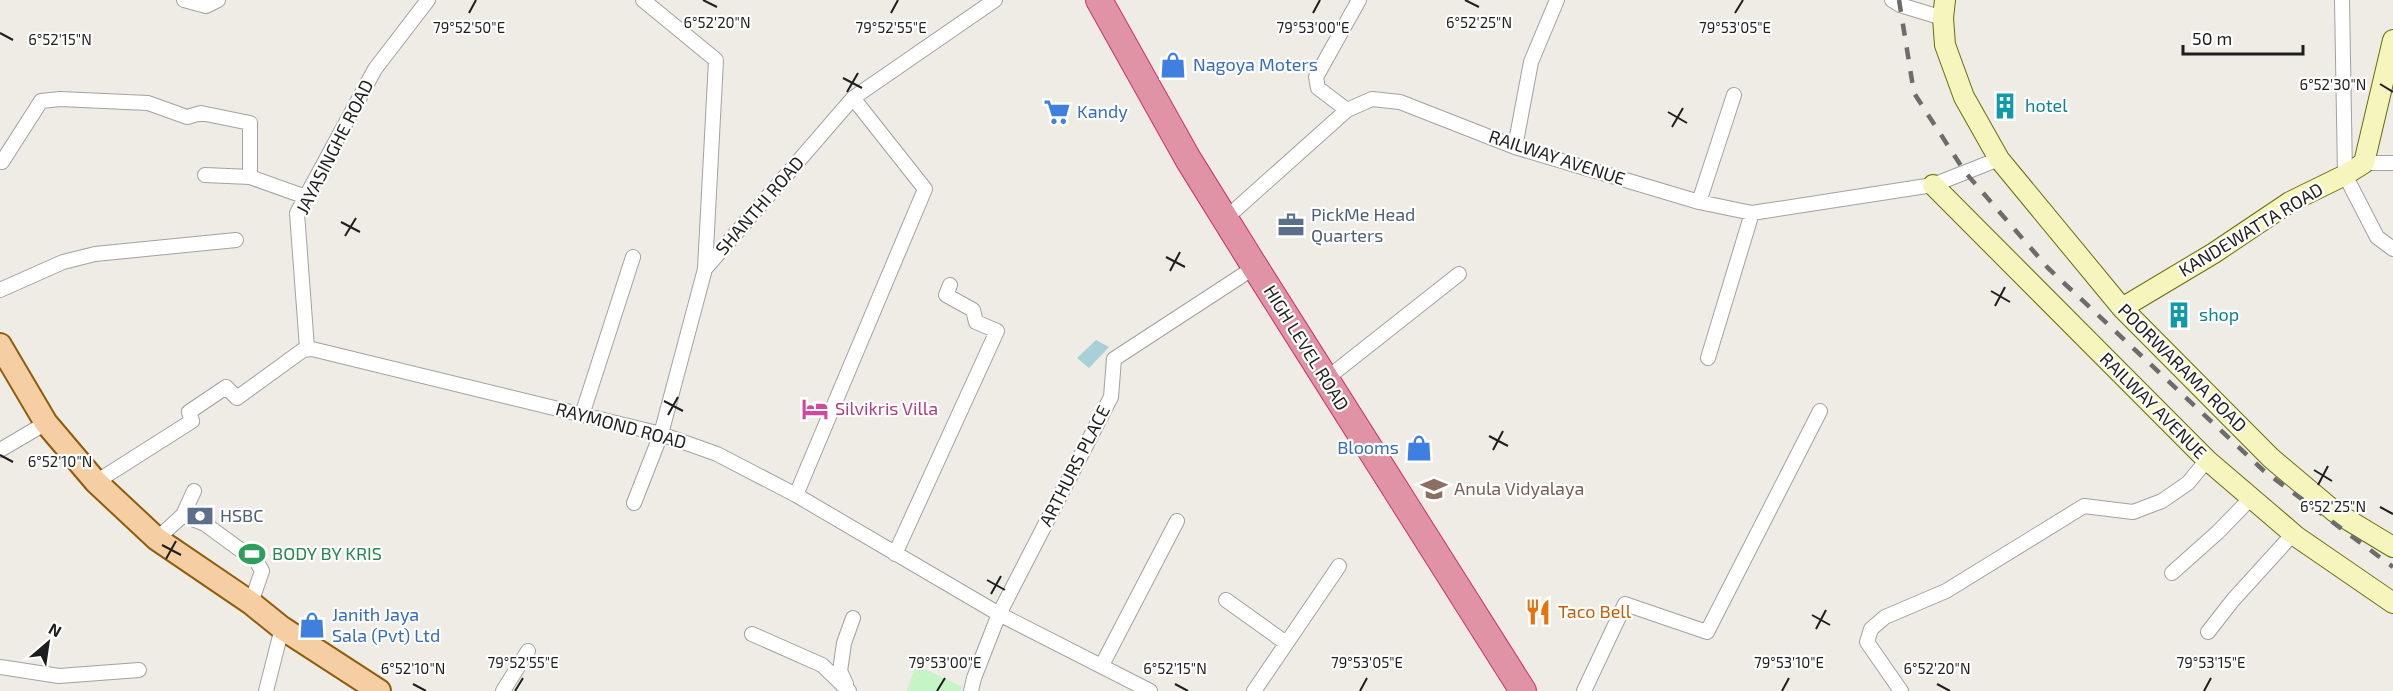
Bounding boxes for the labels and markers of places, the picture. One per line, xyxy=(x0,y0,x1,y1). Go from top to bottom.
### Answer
shop icon: Nagoya Moters xyxy=(1158,50,1188,80)
place label: Nagoya Moters xyxy=(1193,53,1318,75)
building icon: hotel xyxy=(1990,91,2020,121)
place label: hotel xyxy=(2025,94,2068,116)
supermarket icon: Kandy xyxy=(1042,97,1072,127)
place label: Kandy xyxy=(1077,100,1128,122)
place label: PickMe Head Quarters xyxy=(1311,203,1415,246)
office icon: PickMe Head Quarters xyxy=(1276,210,1306,240)
building icon: shop xyxy=(2164,300,2194,330)
place label: shop xyxy=(2199,303,2239,325)
hotel icon: Silvikris Villa xyxy=(800,394,830,424)
place label: Silvikris Villa xyxy=(835,397,938,419)
shop icon: Blooms xyxy=(1404,433,1434,463)
place label: Blooms xyxy=(1337,436,1399,458)
school or university icon: Anula Vidyalaya xyxy=(1419,474,1449,504)
place label: Anula Vidyalaya xyxy=(1454,477,1584,499)
bank icon: HSBC xyxy=(185,501,215,531)
place label: HSBC xyxy=(220,504,264,526)
sports icon: BODY BY KRIS xyxy=(237,539,267,569)
place label: BODY BY KRIS xyxy=(272,542,382,564)
restaurant icon: Taco Bell xyxy=(1523,597,1553,627)
place label: Taco Bell xyxy=(1558,600,1632,622)
place label: Janith Jaya Sala (Pvt) Ltd xyxy=(332,603,440,646)
shop icon: Janith Jaya Sala (Pvt) Ltd xyxy=(297,610,327,640)

